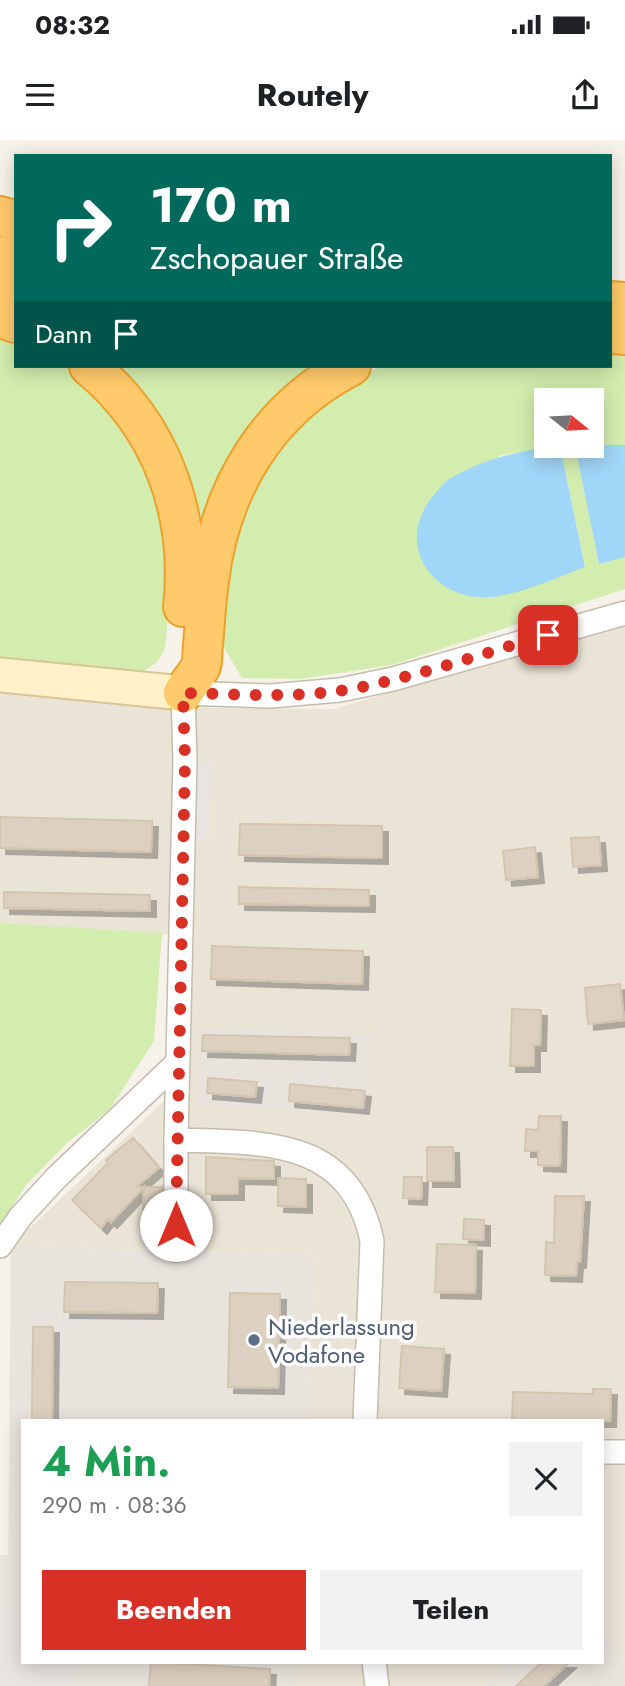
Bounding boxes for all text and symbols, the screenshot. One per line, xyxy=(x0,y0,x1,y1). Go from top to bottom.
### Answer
text: 08:32 xyxy=(35,6,110,44)
text: Routely xyxy=(257,72,368,118)
icon: menu xyxy=(21,76,59,114)
icon: share xyxy=(566,76,604,114)
text: 170 m xyxy=(150,170,292,240)
icon: right xyxy=(35,182,126,273)
text: Zschopauer Straße xyxy=(150,235,404,281)
text: Dann xyxy=(35,315,93,353)
icon: arrive xyxy=(107,315,145,353)
north arrow xyxy=(534,388,604,458)
map controls xyxy=(534,388,604,458)
pin xyxy=(518,605,578,665)
icon: arrive xyxy=(529,616,567,654)
position arrow xyxy=(139,1188,213,1262)
place label: Niederlassung Vodafone xyxy=(268,1309,415,1372)
marker: Niederlassung Vodafone xyxy=(246,1332,262,1348)
text: 4 Min. xyxy=(42,1431,171,1492)
button: close xyxy=(509,1442,583,1516)
text: 290 m · 08:36 xyxy=(42,1488,187,1522)
button: Beenden xyxy=(42,1570,306,1650)
button: Teilen xyxy=(320,1570,583,1650)

